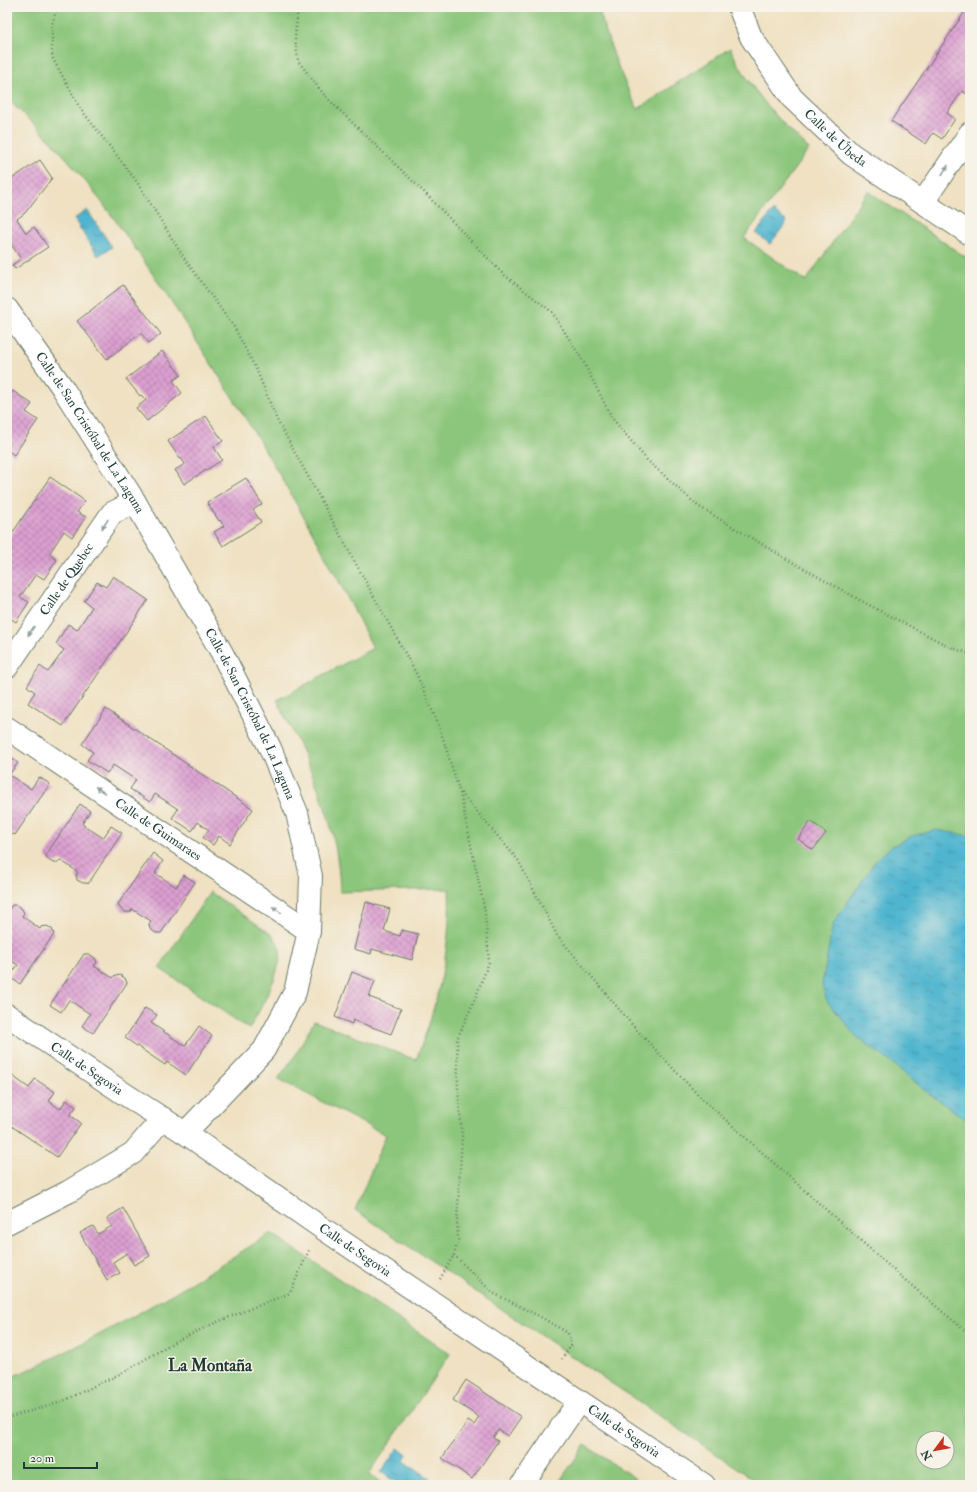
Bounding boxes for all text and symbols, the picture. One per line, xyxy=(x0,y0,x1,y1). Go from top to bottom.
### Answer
street label: Calle de Úbeda xyxy=(801,106,870,171)
one-way arrow xyxy=(941,165,949,175)
street label: Calle de San Cristóbal de La Laguna xyxy=(32,349,148,517)
one-way arrow xyxy=(101,519,109,529)
street label: Calle de Quebec xyxy=(36,540,97,619)
street label: Calle de San Cristóbal de La Laguna xyxy=(201,625,299,803)
one-way arrow xyxy=(27,626,35,636)
one-way arrow xyxy=(94,786,105,794)
street label: Calle de Guimaraes xyxy=(112,795,205,865)
one-way arrow xyxy=(272,906,282,914)
street label: Calle de Segovia xyxy=(47,1039,126,1099)
street label: Calle de Segovia xyxy=(316,1220,395,1281)
district label: La Montaña xyxy=(168,1355,253,1376)
street label: Calle de Segovia xyxy=(584,1401,664,1461)
north arrow xyxy=(915,1430,955,1470)
scale bar xyxy=(24,1444,97,1470)
text: N xyxy=(918,1446,936,1464)
text: 20 m xyxy=(30,1451,55,1466)

